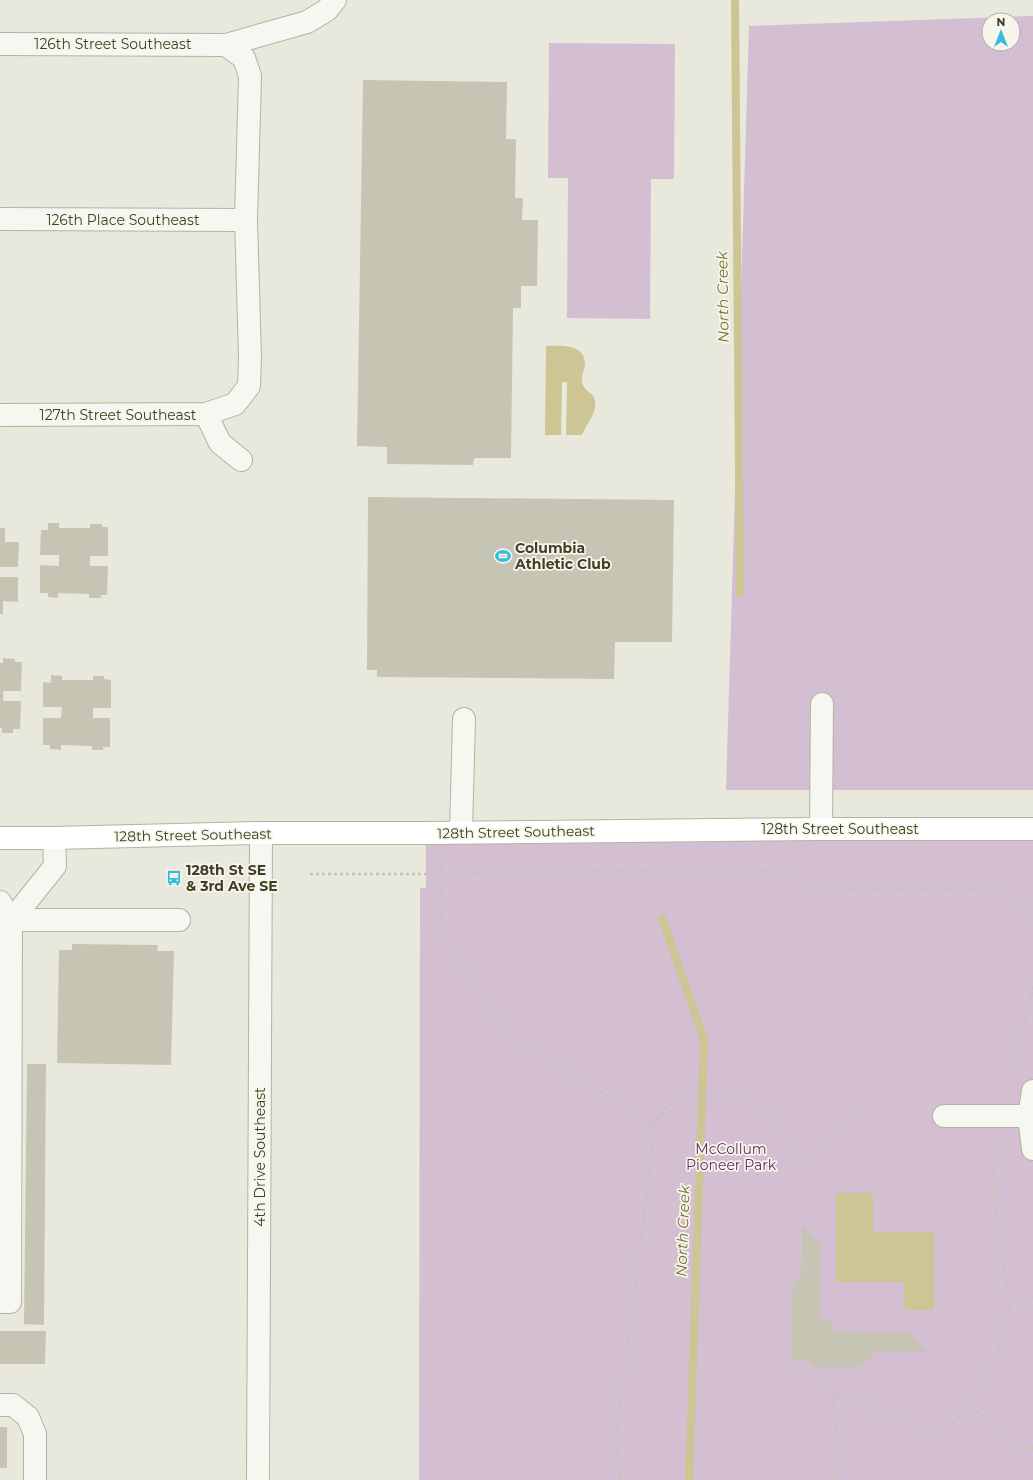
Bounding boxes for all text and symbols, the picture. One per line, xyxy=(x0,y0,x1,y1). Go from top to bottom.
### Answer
north arrow xyxy=(981,12,1021,52)
text: N xyxy=(997,15,1005,29)
street label: 126th Street Southeast xyxy=(34,35,192,53)
street label: 126th Place Southeast xyxy=(46,211,200,229)
water label: North Creek xyxy=(712,250,733,343)
street label: 127th Street Southeast xyxy=(40,406,197,424)
place label: Columbia Athletic Club xyxy=(514,539,611,573)
sports icon: Columbia Athletic Club xyxy=(494,547,512,565)
street label: 128th Street Southeast xyxy=(761,820,919,838)
street label: 128th Street Southeast xyxy=(437,822,595,842)
street label: 128th Street Southeast xyxy=(114,825,272,845)
place label: 128th St SE & 3rd Ave SE xyxy=(186,861,278,895)
bus stop icon: 128th St SE & 3rd Ave SE xyxy=(165,869,183,887)
street label: 4th Drive Southeast xyxy=(251,1087,269,1227)
park label: McCollum Pioneer Park xyxy=(686,1140,777,1174)
water label: North Creek xyxy=(671,1184,694,1277)

